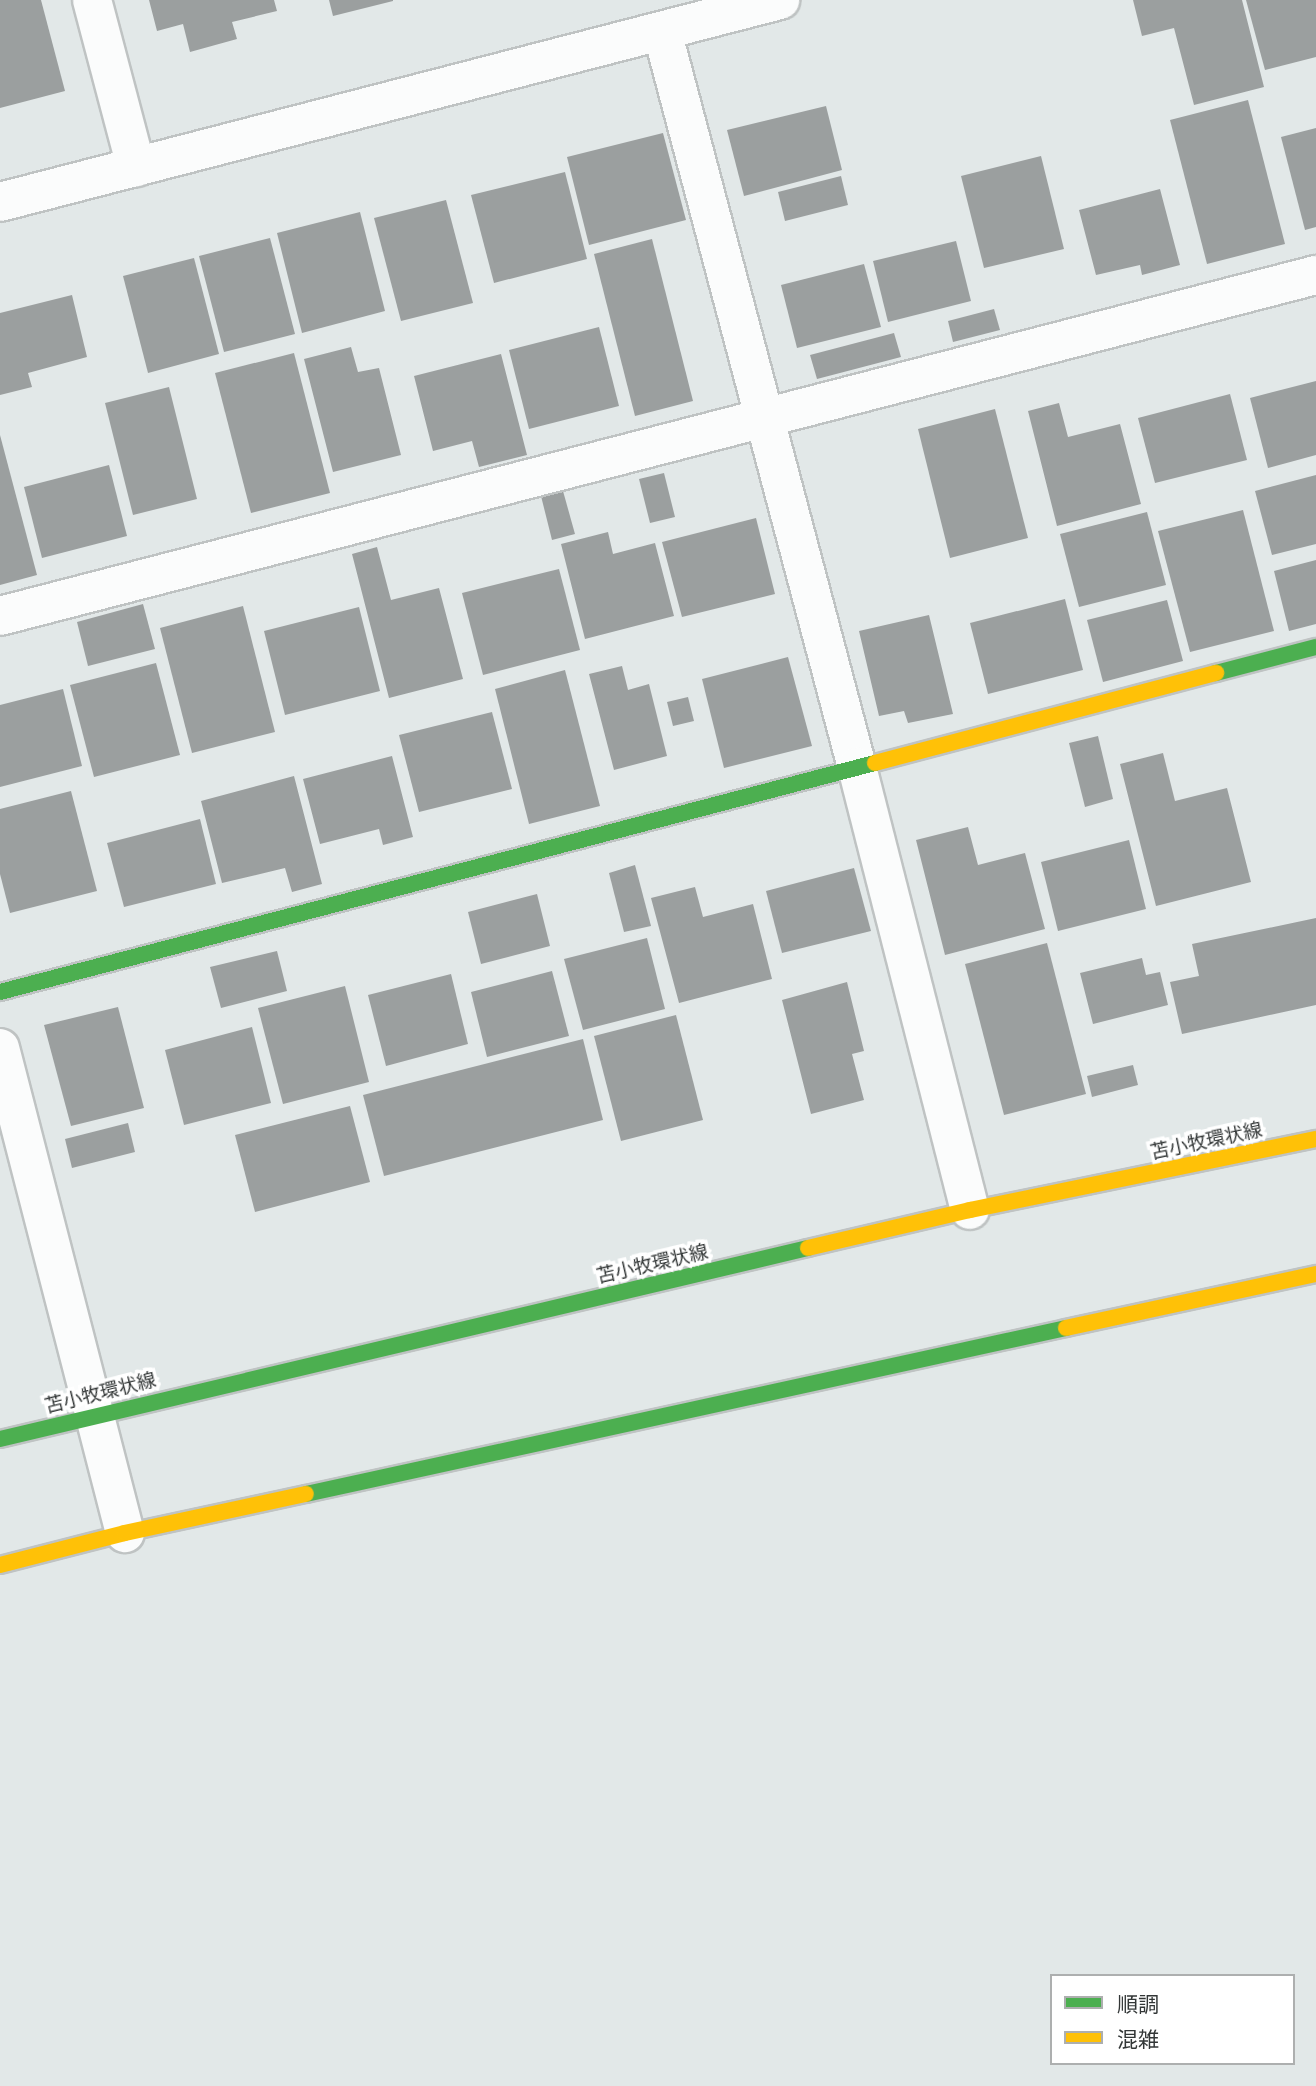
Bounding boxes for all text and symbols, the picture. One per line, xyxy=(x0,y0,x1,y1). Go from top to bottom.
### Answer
street label: 苫小牧環状線 xyxy=(1148,1117,1264,1163)
street label: 苫小牧環状線 xyxy=(594,1239,710,1287)
street label: 苫小牧環状線 xyxy=(42,1367,158,1417)
legend xyxy=(1050,1974,1295,2065)
text: 順調 xyxy=(1117,1991,1159,2016)
text: 混雑 xyxy=(1117,2026,1159,2051)

